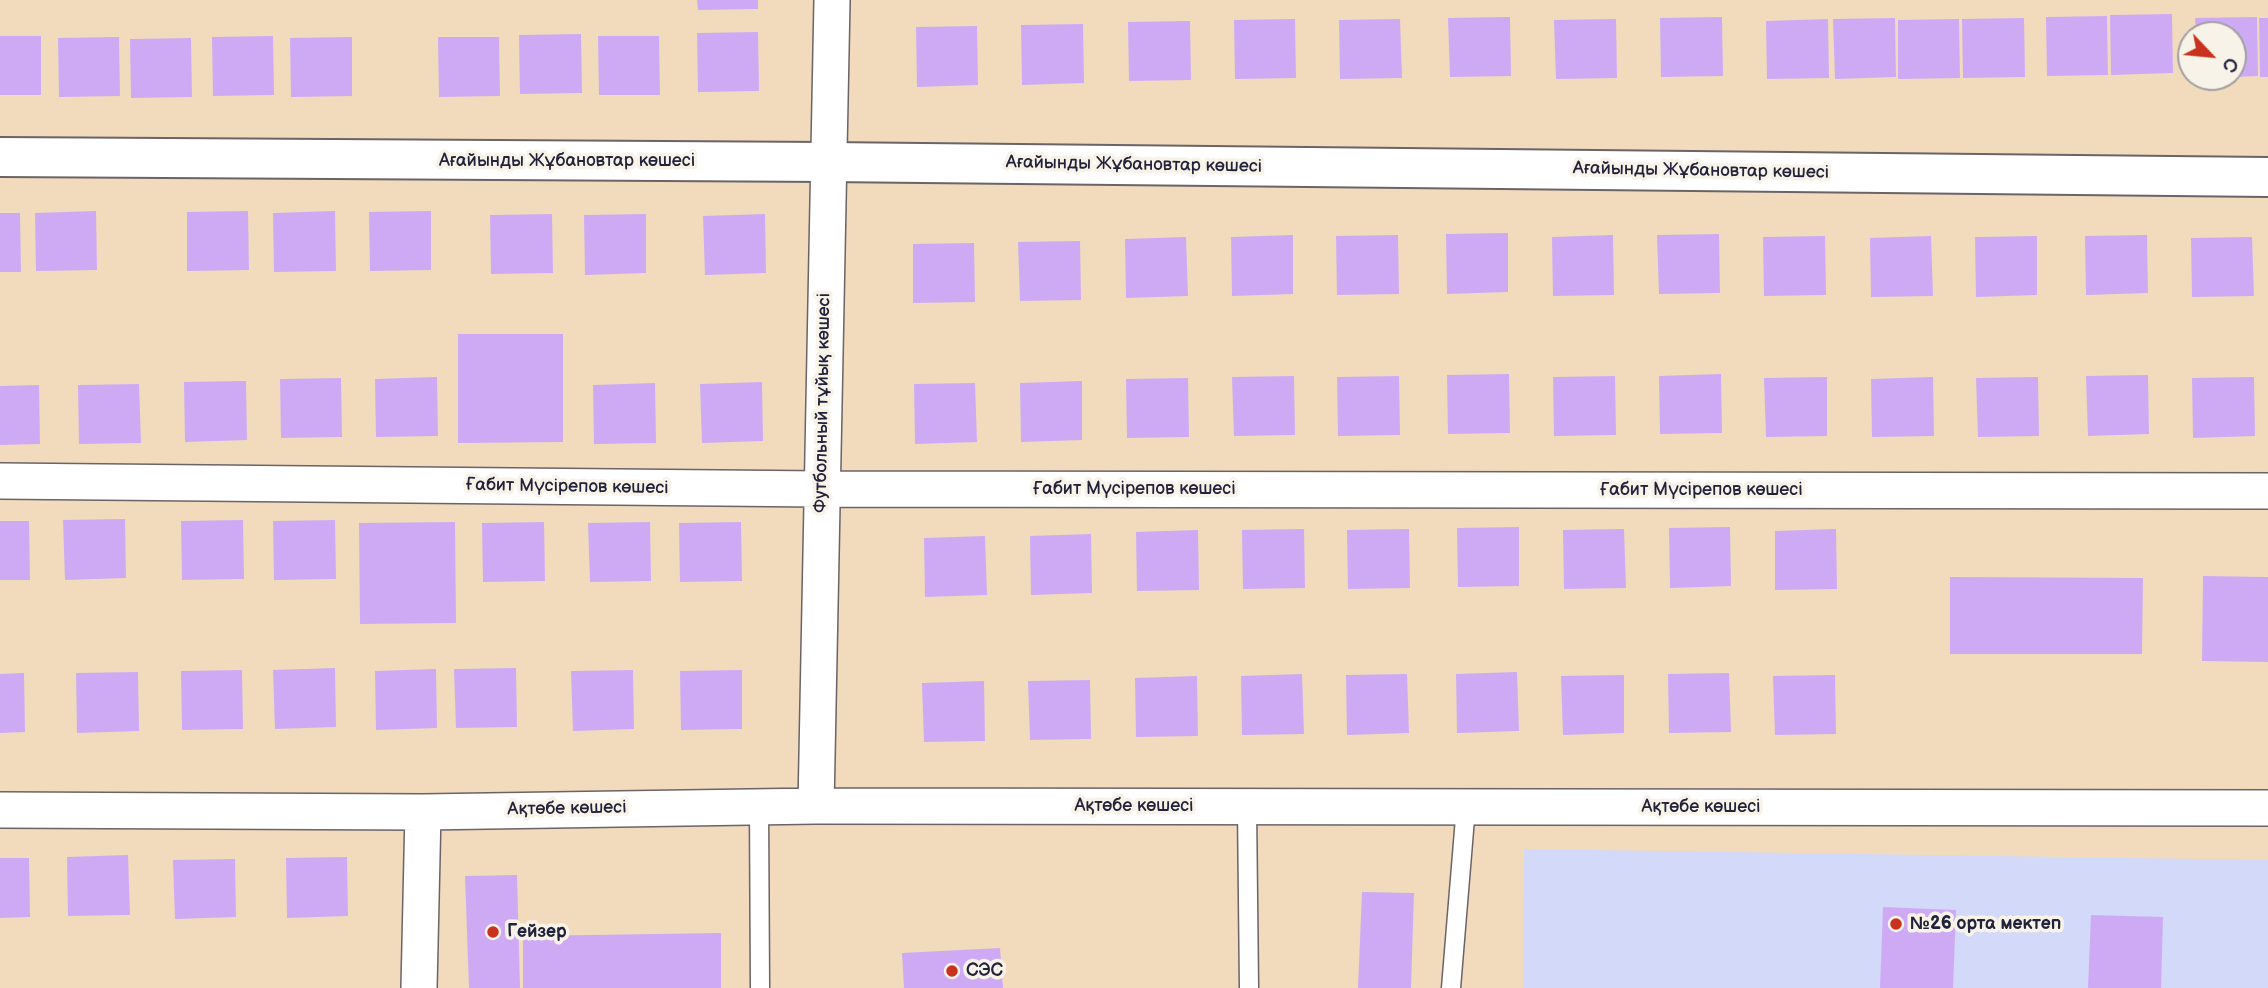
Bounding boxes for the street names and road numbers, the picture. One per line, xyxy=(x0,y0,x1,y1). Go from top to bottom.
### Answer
street label: Ағайынды Жұбановтар көшесі xyxy=(439,150,695,172)
street label: Ағайынды Жұбановтар көшесі xyxy=(1006,152,1262,178)
street label: Ағайынды Жұбановтар көшесі xyxy=(1573,158,1829,184)
street label: Футбольный тұйық көшесі xyxy=(810,293,836,513)
street label: Ғабит Мүсірепов көшесі xyxy=(465,474,669,500)
street label: Ғабит Мүсірепов көшесі xyxy=(1032,478,1236,500)
street label: Ғабит Мүсірепов көшесі xyxy=(1599,479,1803,501)
street label: Ақтөбе көшесі xyxy=(1074,795,1194,817)
street label: Ақтөбе көшесі xyxy=(1641,796,1761,818)
street label: Ақтөбе көшесі xyxy=(507,797,627,821)

